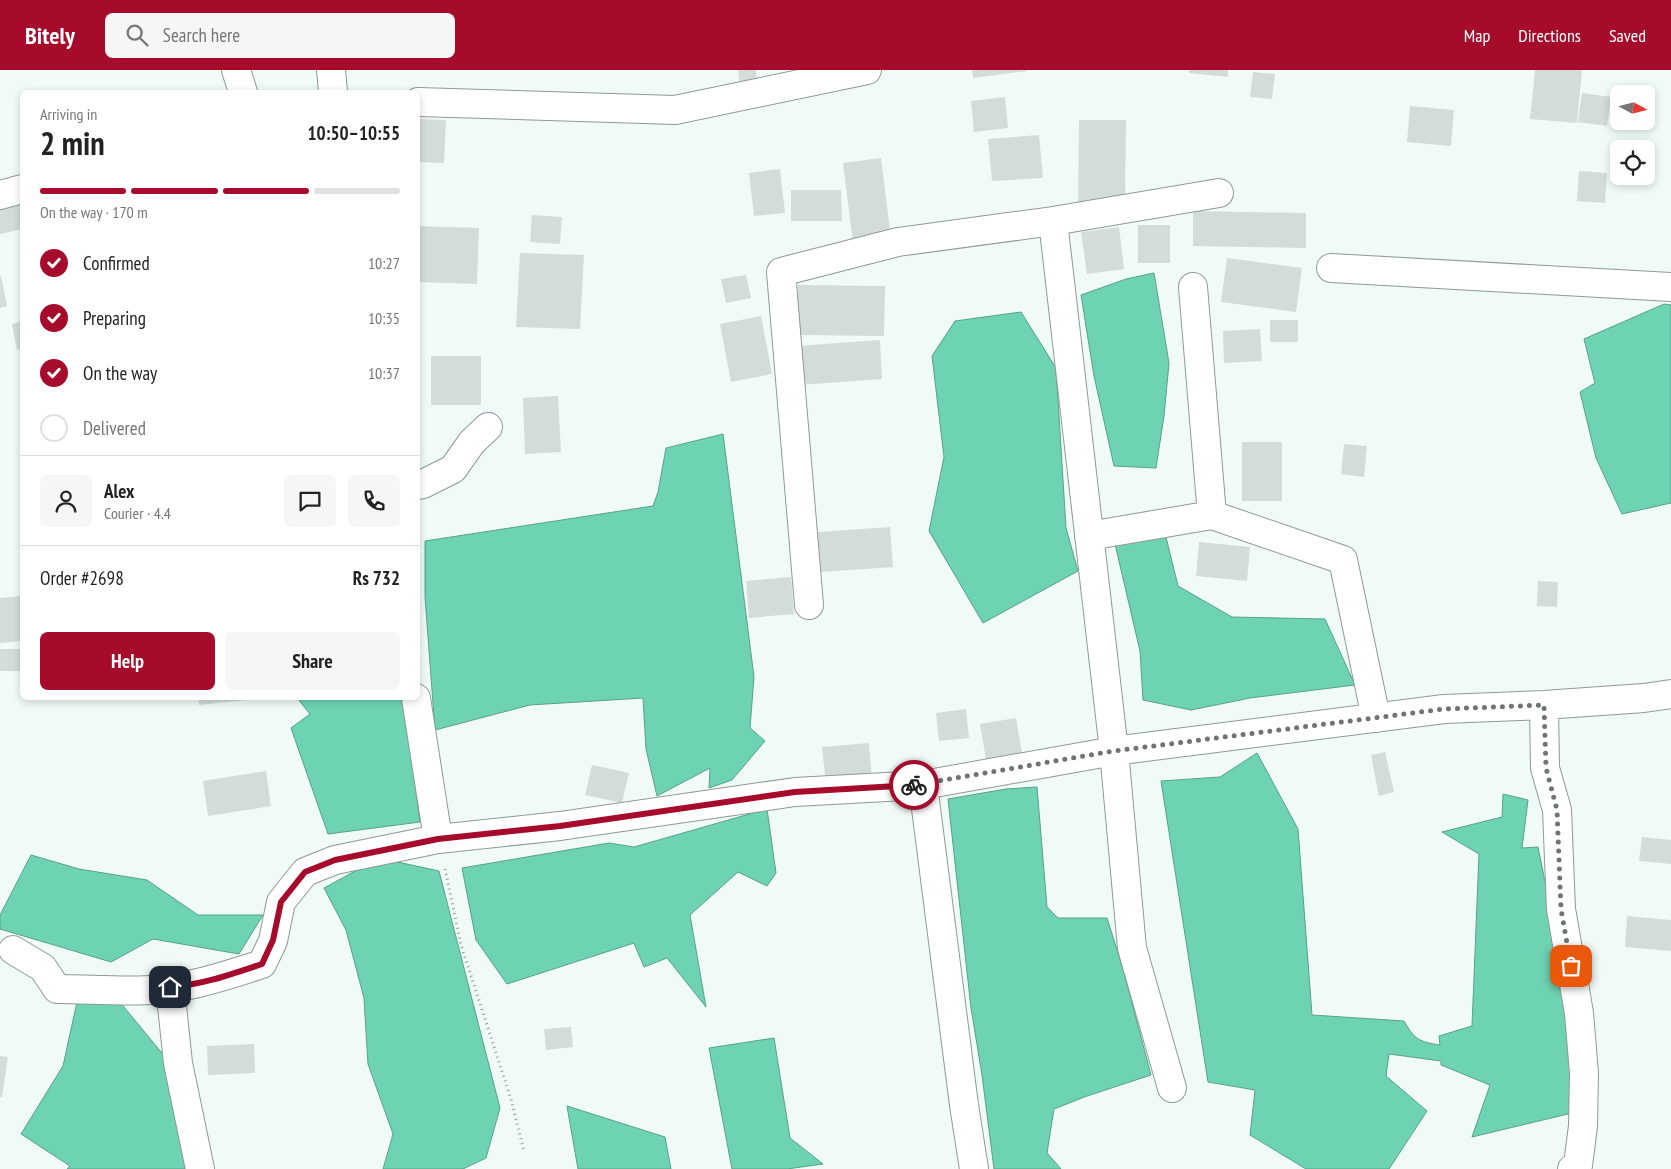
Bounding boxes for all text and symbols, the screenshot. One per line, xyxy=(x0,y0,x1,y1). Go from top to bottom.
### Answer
search box xyxy=(105,13,455,58)
text: Bitely xyxy=(25,20,75,51)
icon: search xyxy=(123,21,151,49)
text: Search here xyxy=(163,23,240,47)
text: Map xyxy=(1464,24,1490,47)
text: Directions xyxy=(1518,24,1581,47)
text: Saved xyxy=(1609,24,1646,47)
north arrow xyxy=(1610,85,1655,130)
map controls xyxy=(1610,85,1655,185)
text: Arriving in xyxy=(40,104,97,124)
text: 10:50–10:55 xyxy=(307,121,400,145)
text: 2 min xyxy=(40,122,105,164)
button: locate xyxy=(1610,140,1655,185)
text: On the way · 170 m xyxy=(40,202,148,222)
icon: check xyxy=(40,249,68,277)
text: Confirmed xyxy=(83,251,150,275)
text: 10:27 xyxy=(368,253,400,273)
icon: check xyxy=(40,304,68,332)
text: Preparing xyxy=(83,306,146,330)
text: 10:35 xyxy=(368,308,400,328)
icon: check xyxy=(40,359,68,387)
text: On the way xyxy=(83,361,157,385)
text: 10:37 xyxy=(368,363,400,383)
text: Delivered xyxy=(83,416,146,440)
button: person xyxy=(40,475,92,527)
button: chat xyxy=(284,475,336,527)
button: phone xyxy=(348,475,400,527)
text: Alex xyxy=(104,479,134,503)
text: Courier · 4.4 xyxy=(104,503,171,523)
text: Order #2698 xyxy=(40,566,124,590)
text: Rs 732 xyxy=(353,566,400,590)
button: Help xyxy=(40,632,215,690)
button: Share xyxy=(225,632,400,690)
courier xyxy=(889,760,939,810)
icon: bike xyxy=(900,771,928,799)
pin xyxy=(1550,945,1592,987)
icon: bag xyxy=(1557,952,1585,980)
pin xyxy=(149,966,191,1008)
icon: home xyxy=(156,973,184,1001)

